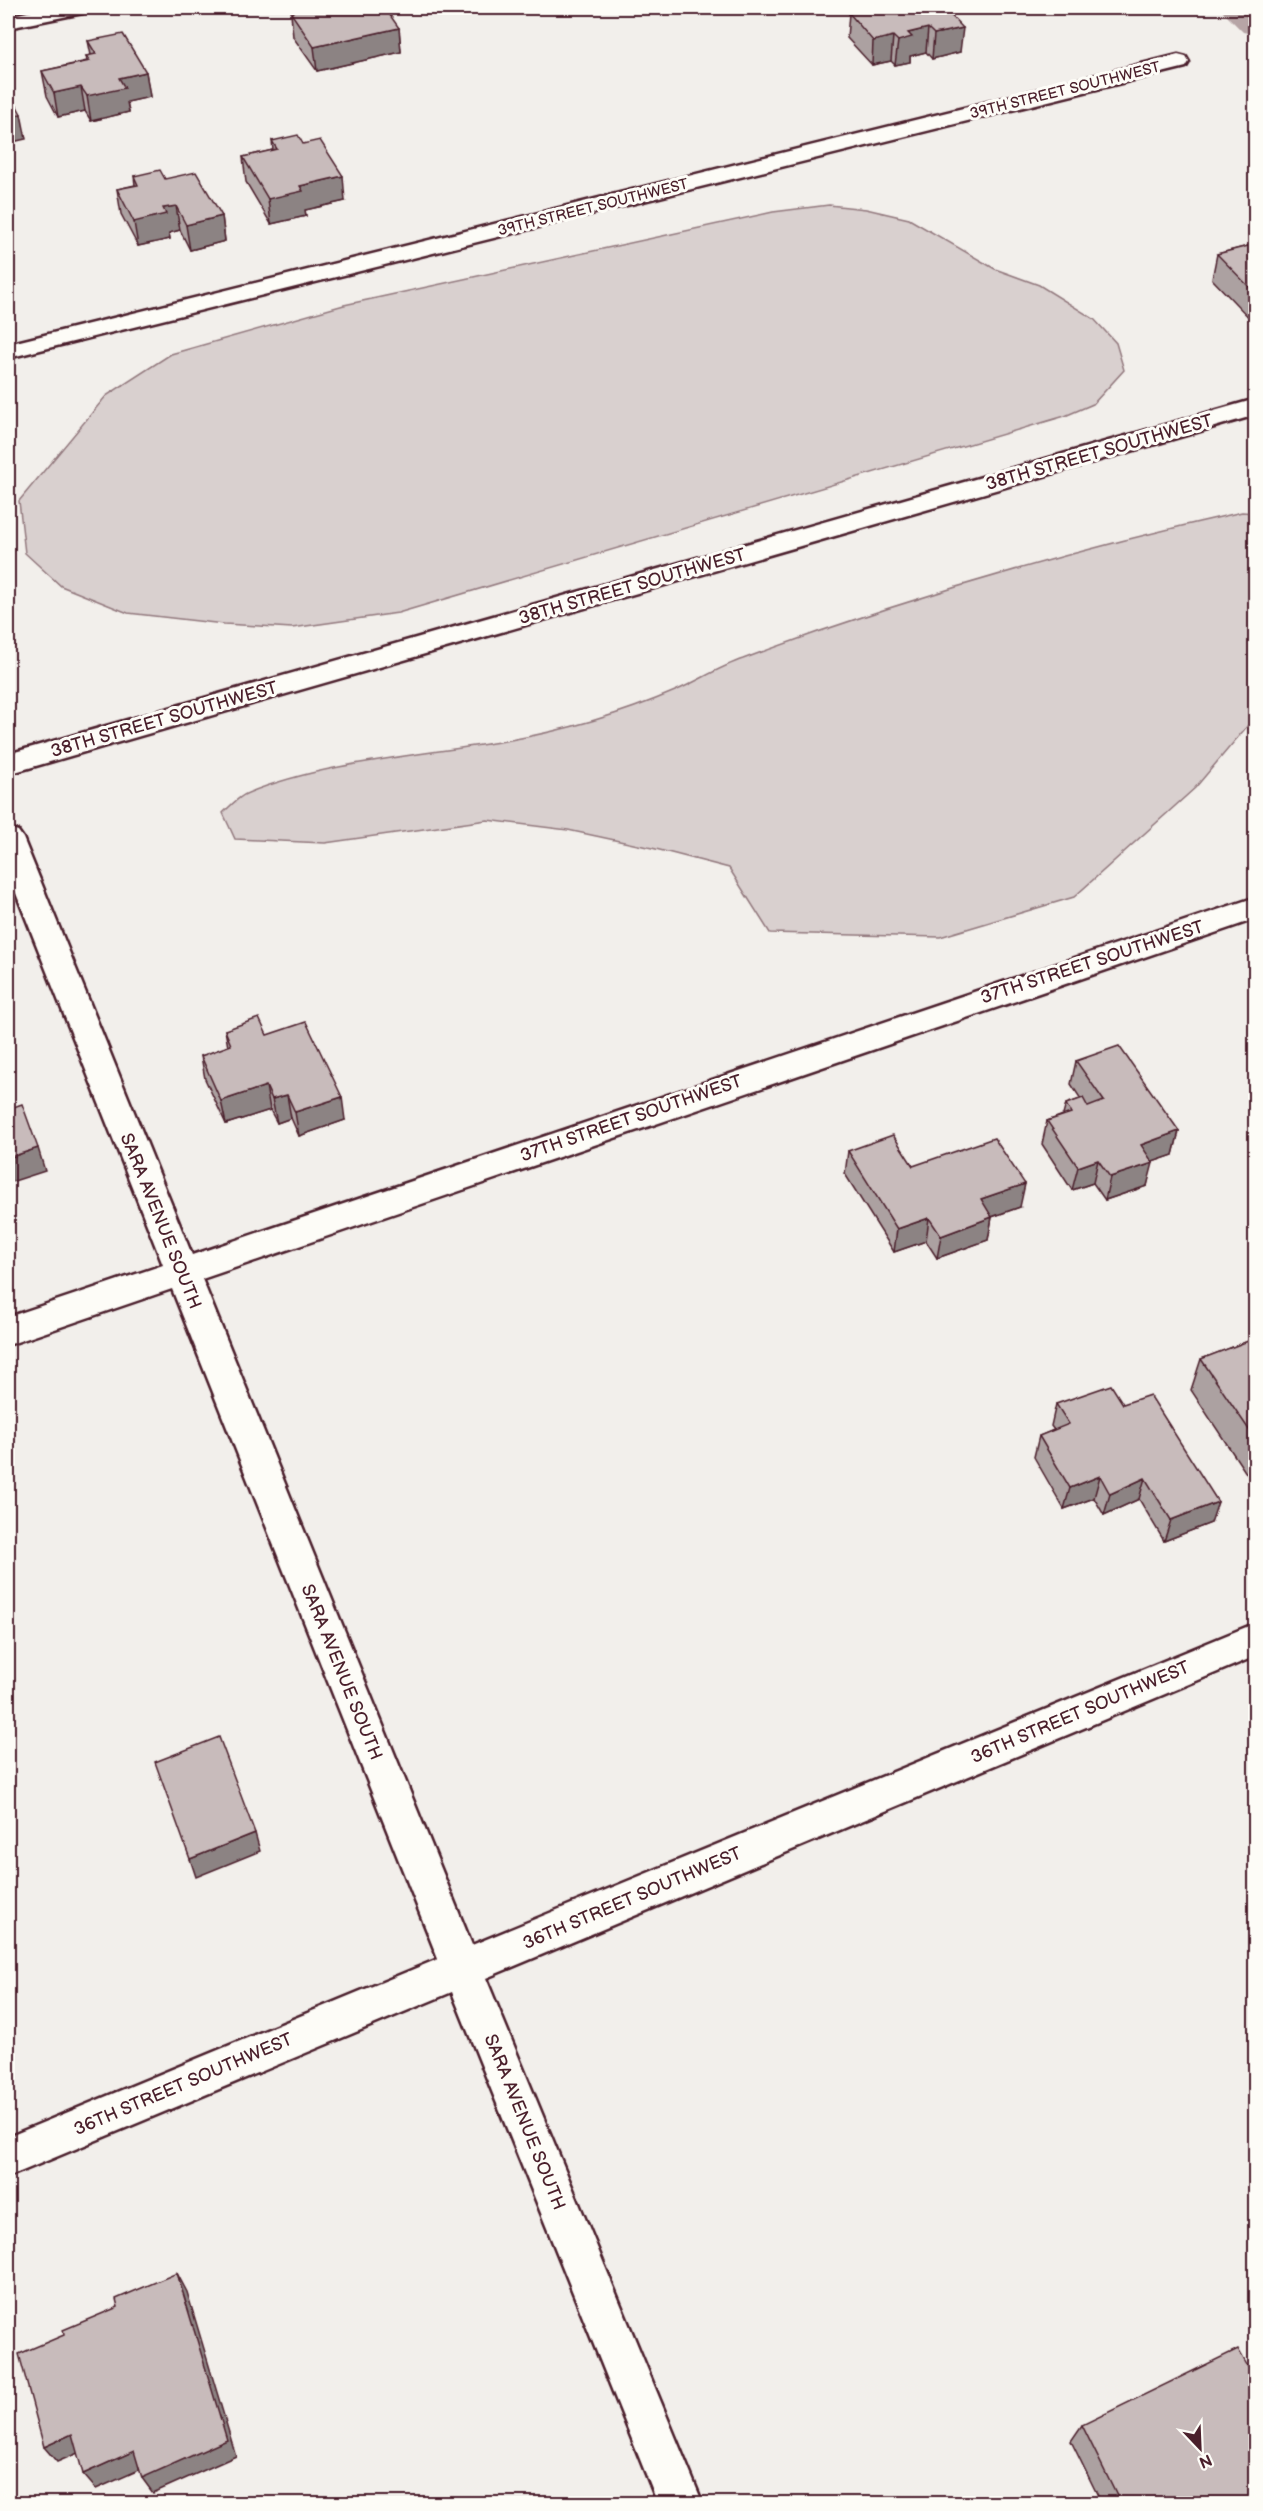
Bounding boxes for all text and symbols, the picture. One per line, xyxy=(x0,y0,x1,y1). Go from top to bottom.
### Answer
street label: 39TH STREET SOUTHWEST xyxy=(968,58,1162,123)
street label: 39TH STREET SOUTHWEST xyxy=(496,175,690,240)
street label: 38TH STREET SOUTHWEST xyxy=(983,410,1215,495)
street label: 38TH STREET SOUTHWEST xyxy=(516,544,748,629)
street label: 38TH STREET SOUTHWEST xyxy=(48,677,280,762)
street label: 37TH STREET SOUTHWEST xyxy=(978,916,1206,1008)
street label: 37TH STREET SOUTHWEST xyxy=(518,1071,745,1166)
street label: SARA AVENUE SOUTH xyxy=(116,1130,205,1312)
street label: SARA AVENUE SOUTH xyxy=(297,1581,386,1763)
street label: 36TH STREET SOUTHWEST xyxy=(968,1657,1193,1768)
street label: 36TH STREET SOUTHWEST xyxy=(520,1843,745,1954)
street label: 36TH STREET SOUTHWEST xyxy=(71,2029,296,2140)
street label: SARA AVENUE SOUTH xyxy=(480,2031,569,2213)
north arrow xyxy=(1170,2418,1230,2478)
text: N xyxy=(1196,2449,1215,2472)

